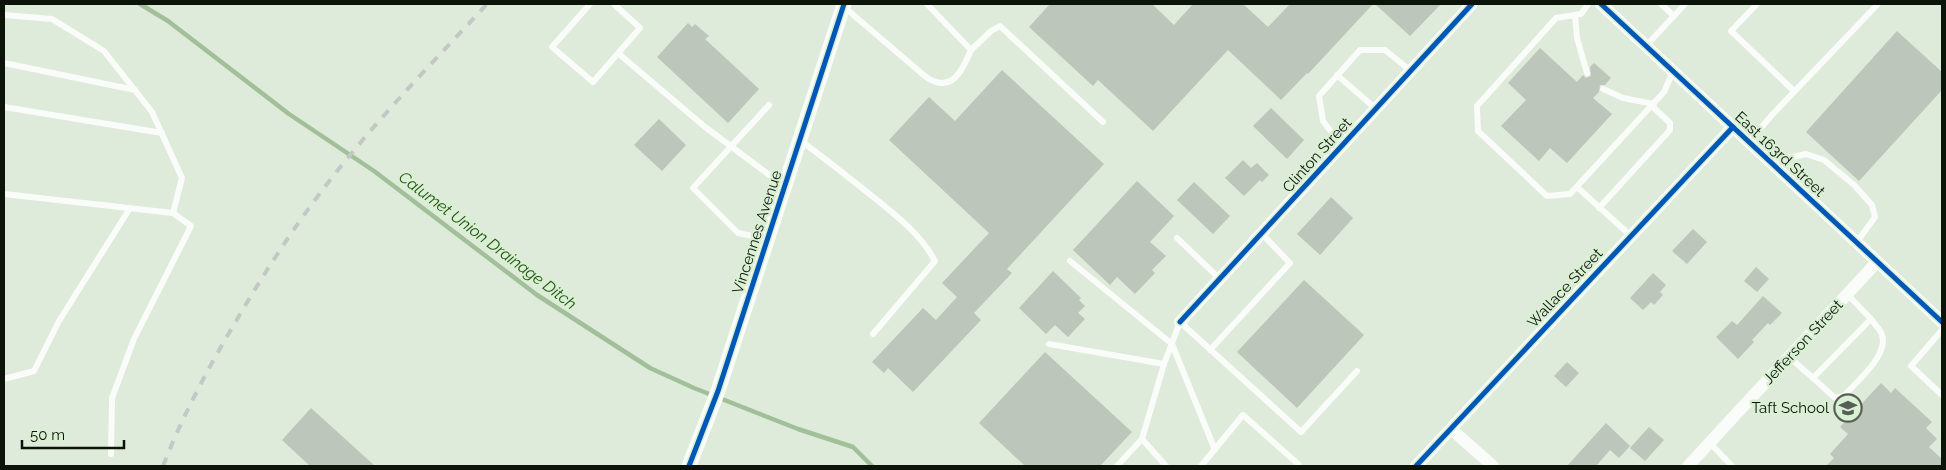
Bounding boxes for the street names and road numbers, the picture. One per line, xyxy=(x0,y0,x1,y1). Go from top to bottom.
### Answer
street label: East 163rd Street xyxy=(1731,108,1829,200)
street label: Clinton Street xyxy=(1279,114,1355,196)
street label: Vincennes Avenue xyxy=(729,168,786,296)
street label: Wallace Street xyxy=(1524,245,1606,331)
street label: Jefferson Street xyxy=(1759,296,1847,388)

